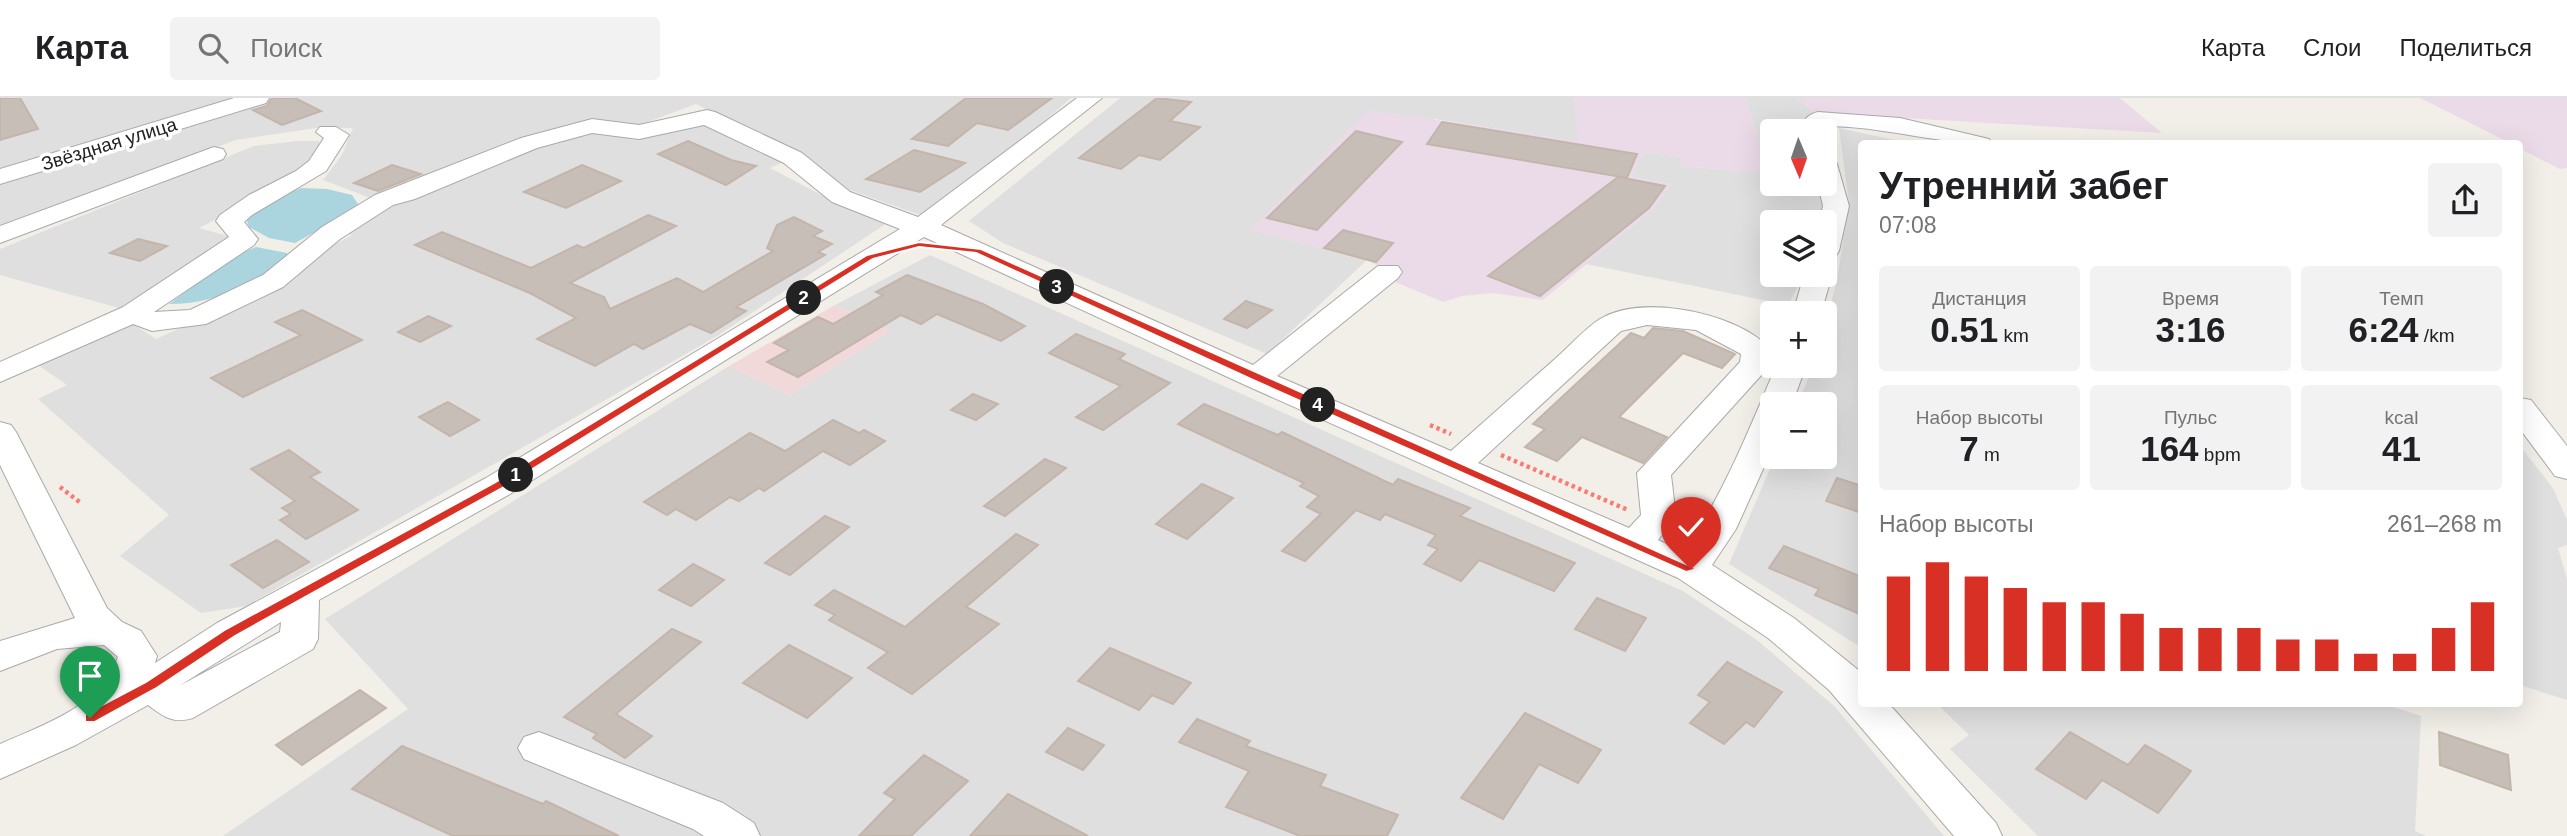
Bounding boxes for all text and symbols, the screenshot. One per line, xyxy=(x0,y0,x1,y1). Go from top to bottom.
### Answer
search box xyxy=(170,17,660,80)
text: Карта xyxy=(35,29,128,66)
icon: search xyxy=(194,29,232,67)
text: Поиск xyxy=(250,33,322,63)
text: Карта xyxy=(2201,34,2265,61)
text: Слои xyxy=(2303,34,2361,61)
text: Поделиться xyxy=(2399,34,2532,61)
street label: Звёздная улица xyxy=(39,113,180,175)
north arrow xyxy=(1760,119,1838,196)
map controls xyxy=(1760,119,1837,469)
button: share xyxy=(2428,163,2502,237)
text: Утренний забег xyxy=(1879,165,2169,207)
button: layers xyxy=(1760,210,1837,287)
text: 07:08 xyxy=(1879,212,1937,238)
pin: 3 xyxy=(1040,270,1074,304)
text: 3 xyxy=(1051,276,1062,297)
pin: 2 xyxy=(786,280,822,316)
text: 2 xyxy=(798,287,809,308)
text: Дистанция xyxy=(1932,288,2027,309)
text: Время xyxy=(2162,288,2219,309)
text: Темп xyxy=(2379,288,2424,309)
button: + xyxy=(1760,301,1837,378)
text: 0.51 xyxy=(1930,310,1998,349)
text: 3:16 xyxy=(2155,310,2226,349)
text: 6:24 xyxy=(2349,310,2419,349)
text: km xyxy=(1998,325,2029,346)
text: /km xyxy=(2419,325,2454,346)
pin: 4 xyxy=(1300,388,1336,422)
button: − xyxy=(1760,392,1837,469)
text: 4 xyxy=(1312,394,1323,415)
text: Набор высоты xyxy=(1916,407,2043,428)
text: Пульс xyxy=(2164,407,2217,428)
text: kcal xyxy=(2385,407,2418,428)
text: 7 xyxy=(1959,429,1979,468)
text: 164 xyxy=(2140,429,2199,468)
text: 41 xyxy=(2382,429,2421,468)
text: m xyxy=(1979,444,2000,465)
text: bpm xyxy=(2199,444,2241,465)
pin: 1 xyxy=(498,458,534,492)
text: 1 xyxy=(510,464,521,485)
pin xyxy=(1661,497,1721,569)
icon: check xyxy=(1672,508,1710,546)
text: Набор высоты xyxy=(1879,511,2033,537)
text: 261–268 m xyxy=(2387,511,2502,537)
pin xyxy=(60,646,120,718)
icon: arrive xyxy=(71,657,109,695)

